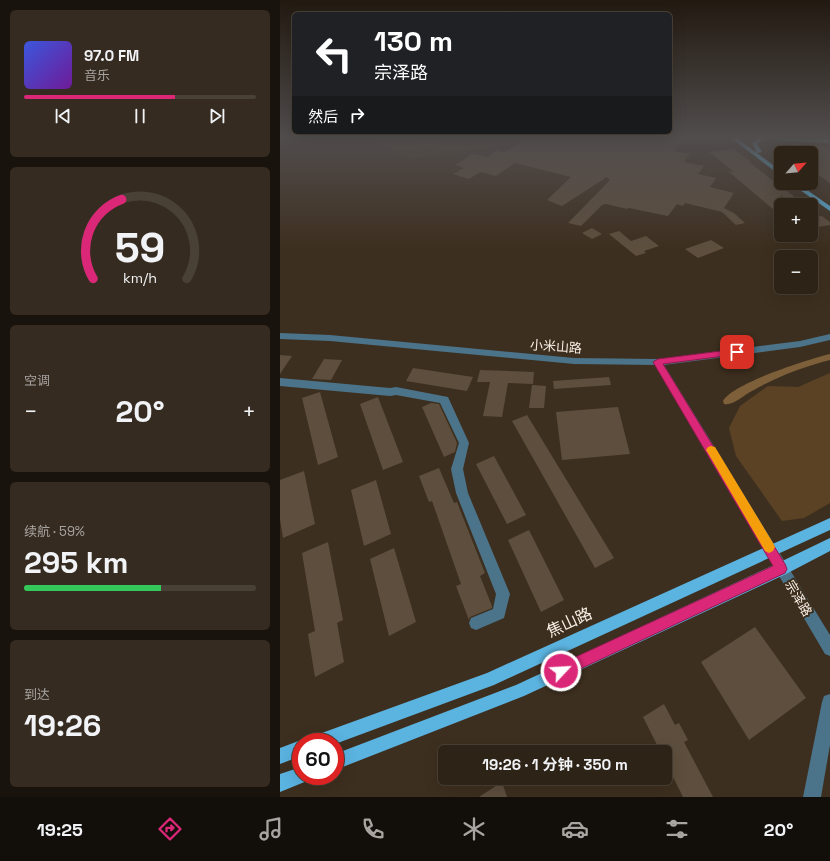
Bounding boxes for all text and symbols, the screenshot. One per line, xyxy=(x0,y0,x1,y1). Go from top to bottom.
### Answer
text: 130 m xyxy=(374,23,453,59)
icon: left xyxy=(308,28,360,80)
text: 97.0 FM xyxy=(84,46,139,65)
text: 宗泽路 xyxy=(374,61,428,84)
text: 音乐 xyxy=(84,67,110,84)
icon: right xyxy=(346,104,368,126)
icon: previous xyxy=(52,105,74,127)
icon: pause xyxy=(129,105,151,127)
icon: next xyxy=(206,105,228,127)
text: 然后 xyxy=(308,107,338,126)
north arrow xyxy=(774,146,818,190)
map controls xyxy=(774,146,818,294)
button: + xyxy=(774,198,818,242)
text: 59 xyxy=(115,221,165,274)
button: − xyxy=(774,250,818,294)
text: km/h xyxy=(123,269,157,287)
pin xyxy=(720,335,754,369)
street label: 小米山路 xyxy=(529,336,583,357)
icon: arrive xyxy=(726,341,748,363)
text: 空调 xyxy=(24,372,50,389)
text: 20° xyxy=(115,392,165,431)
text: − xyxy=(24,397,38,425)
text: + xyxy=(242,397,256,425)
text: 续航 · 59% xyxy=(24,523,85,540)
text: 295 km xyxy=(24,543,128,582)
street label: 宗泽路 xyxy=(781,577,816,619)
street label: 焦山路 xyxy=(543,603,595,642)
position arrow xyxy=(540,650,582,692)
text: 到达 xyxy=(24,686,50,703)
text: 19:26 xyxy=(24,706,101,745)
speed limit sign: 60 xyxy=(292,733,344,785)
text: 19:26 · 1 分钟 · 350 m xyxy=(482,755,628,774)
icon: directions xyxy=(156,815,184,843)
icon: music xyxy=(257,815,285,843)
icon: phone xyxy=(359,815,387,843)
icon: climate xyxy=(460,815,488,843)
icon: car xyxy=(561,815,589,843)
icon: filters xyxy=(663,815,691,843)
text: 19:25 xyxy=(37,818,83,841)
text: 20° xyxy=(764,818,793,841)

